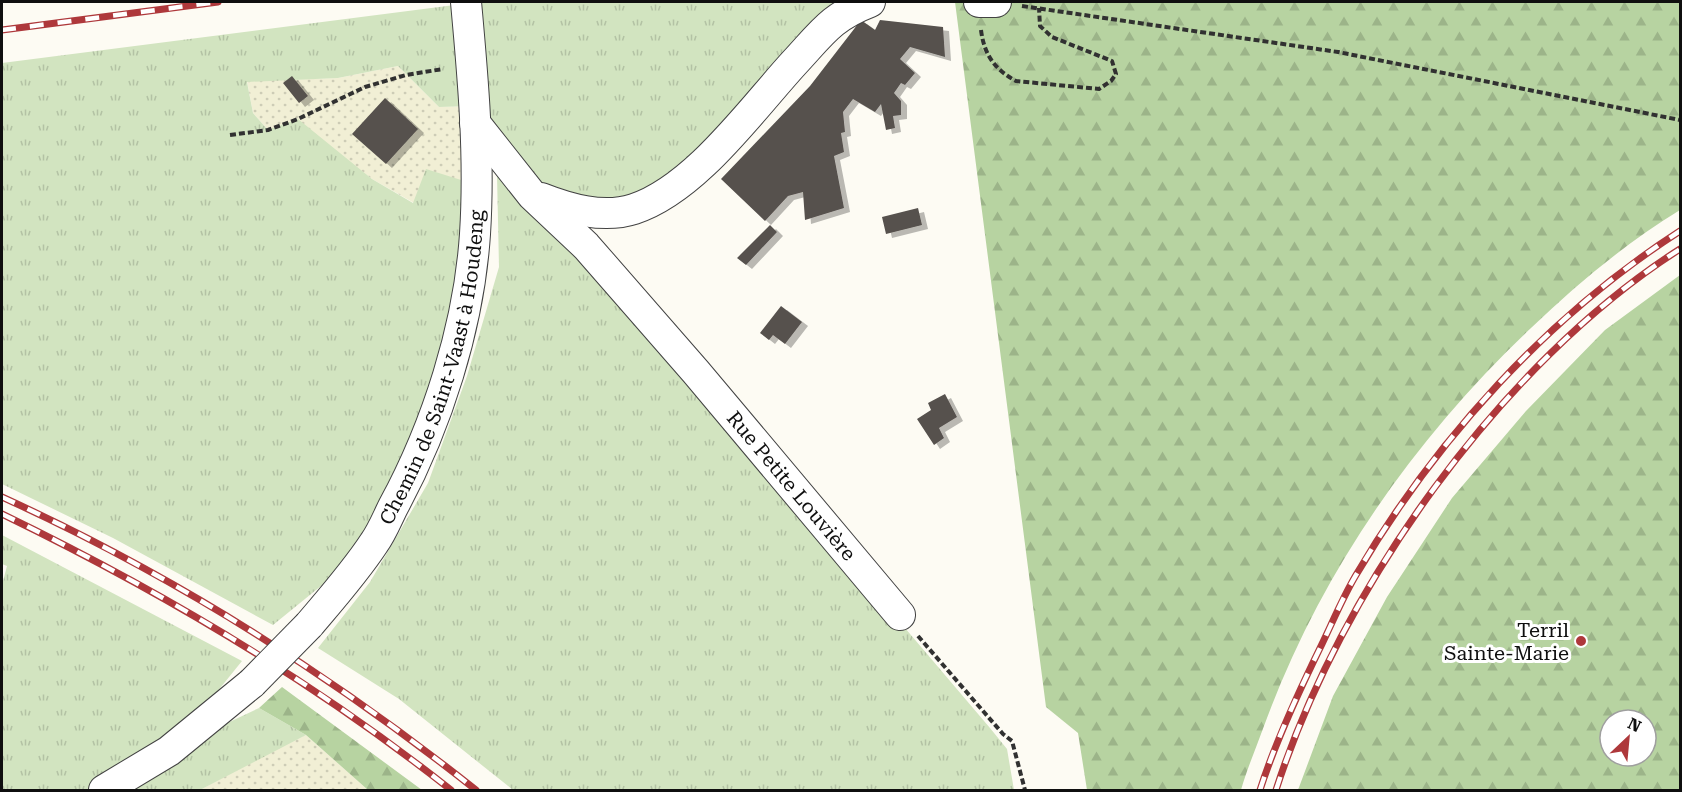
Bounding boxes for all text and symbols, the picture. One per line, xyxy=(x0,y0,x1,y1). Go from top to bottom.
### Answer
street label: Chemin de Saint-Vaast à Houdeng xyxy=(374,209,488,528)
street label: Rue Petite Louvière xyxy=(722,406,861,565)
place label: Terril Sainte-Marie xyxy=(1444,618,1569,665)
marker: Terril Sainte-Marie xyxy=(1574,634,1588,648)
north arrow xyxy=(1598,708,1658,768)
text: N xyxy=(1625,714,1644,736)

